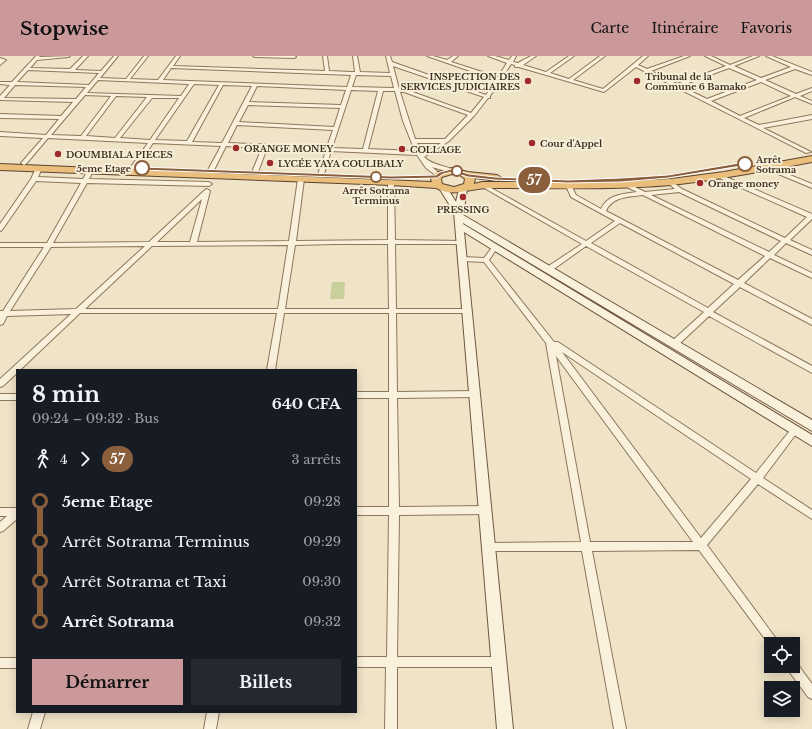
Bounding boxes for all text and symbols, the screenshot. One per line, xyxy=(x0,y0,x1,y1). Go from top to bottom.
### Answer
text: Stopwise xyxy=(20,17,109,40)
text: Carte xyxy=(590,19,629,37)
text: Itinéraire xyxy=(651,19,718,37)
text: Favoris xyxy=(740,19,792,37)
place label: INSPECTION DES SERVICES JUDICIAIRES xyxy=(400,71,520,92)
place label: Tribunal de la Commune 6 Bamako xyxy=(645,71,746,92)
marker: INSPECTION DES SERVICES JUDICIAIRES xyxy=(523,76,533,86)
marker: Tribunal de la Commune 6 Bamako xyxy=(632,76,642,86)
marker: Cour d'Appel xyxy=(527,138,537,148)
place label: Cour d'Appel xyxy=(540,138,602,149)
marker: ORANGE MONEY xyxy=(231,143,241,153)
place label: ORANGE MONEY xyxy=(244,143,334,154)
marker: COLLAGE xyxy=(397,144,407,154)
place label: COLLAGE xyxy=(410,144,461,155)
marker: DOUMBIALA PIECES xyxy=(53,149,63,159)
place label: DOUMBIALA PIECES xyxy=(66,149,173,160)
place label: Arrêt Sotrama xyxy=(755,154,797,175)
marker: Arrêt Sotrama xyxy=(737,156,753,172)
marker: LYCÉE YAYA COULIBALY xyxy=(265,158,275,168)
place label: LYCÉE YAYA COULIBALY xyxy=(278,158,405,169)
marker: 5eme Etage xyxy=(134,160,150,176)
place label: 5eme Etage xyxy=(77,163,131,174)
unlabelled marker xyxy=(451,165,463,177)
line badge: 57 xyxy=(516,167,552,193)
marker: Arrêt Sotrama Terminus xyxy=(370,171,382,183)
text: 57 xyxy=(526,171,542,189)
marker: Orange money xyxy=(695,178,705,188)
place label: Orange money xyxy=(708,178,779,189)
place label: Arrêt Sotrama Terminus xyxy=(341,185,411,206)
marker: PRESSING xyxy=(458,192,468,202)
place label: PRESSING xyxy=(437,204,489,215)
text: 8 min xyxy=(32,381,100,408)
text: 640 CFA xyxy=(272,394,341,413)
text: 09:24 – 09:32 · Bus xyxy=(32,410,159,427)
icon: walk xyxy=(32,448,54,470)
icon: forward xyxy=(74,448,96,470)
text: 57 xyxy=(110,450,125,468)
text: 4 xyxy=(60,451,68,468)
text: 3 arrêts xyxy=(292,451,341,468)
text: 5eme Etage xyxy=(62,492,153,511)
text: 09:28 xyxy=(304,493,341,510)
text: Arrêt Sotrama Terminus xyxy=(62,532,250,551)
text: 09:29 xyxy=(303,533,341,550)
text: Arrêt Sotrama et Taxi xyxy=(62,572,227,591)
text: 09:30 xyxy=(302,573,341,590)
text: Arrêt Sotrama xyxy=(62,612,174,631)
text: 09:32 xyxy=(304,613,341,630)
map controls xyxy=(764,637,800,717)
button: locate xyxy=(764,637,800,673)
button: Démarrer xyxy=(32,659,183,705)
button: Billets xyxy=(191,659,341,705)
button: layers xyxy=(764,681,800,717)

